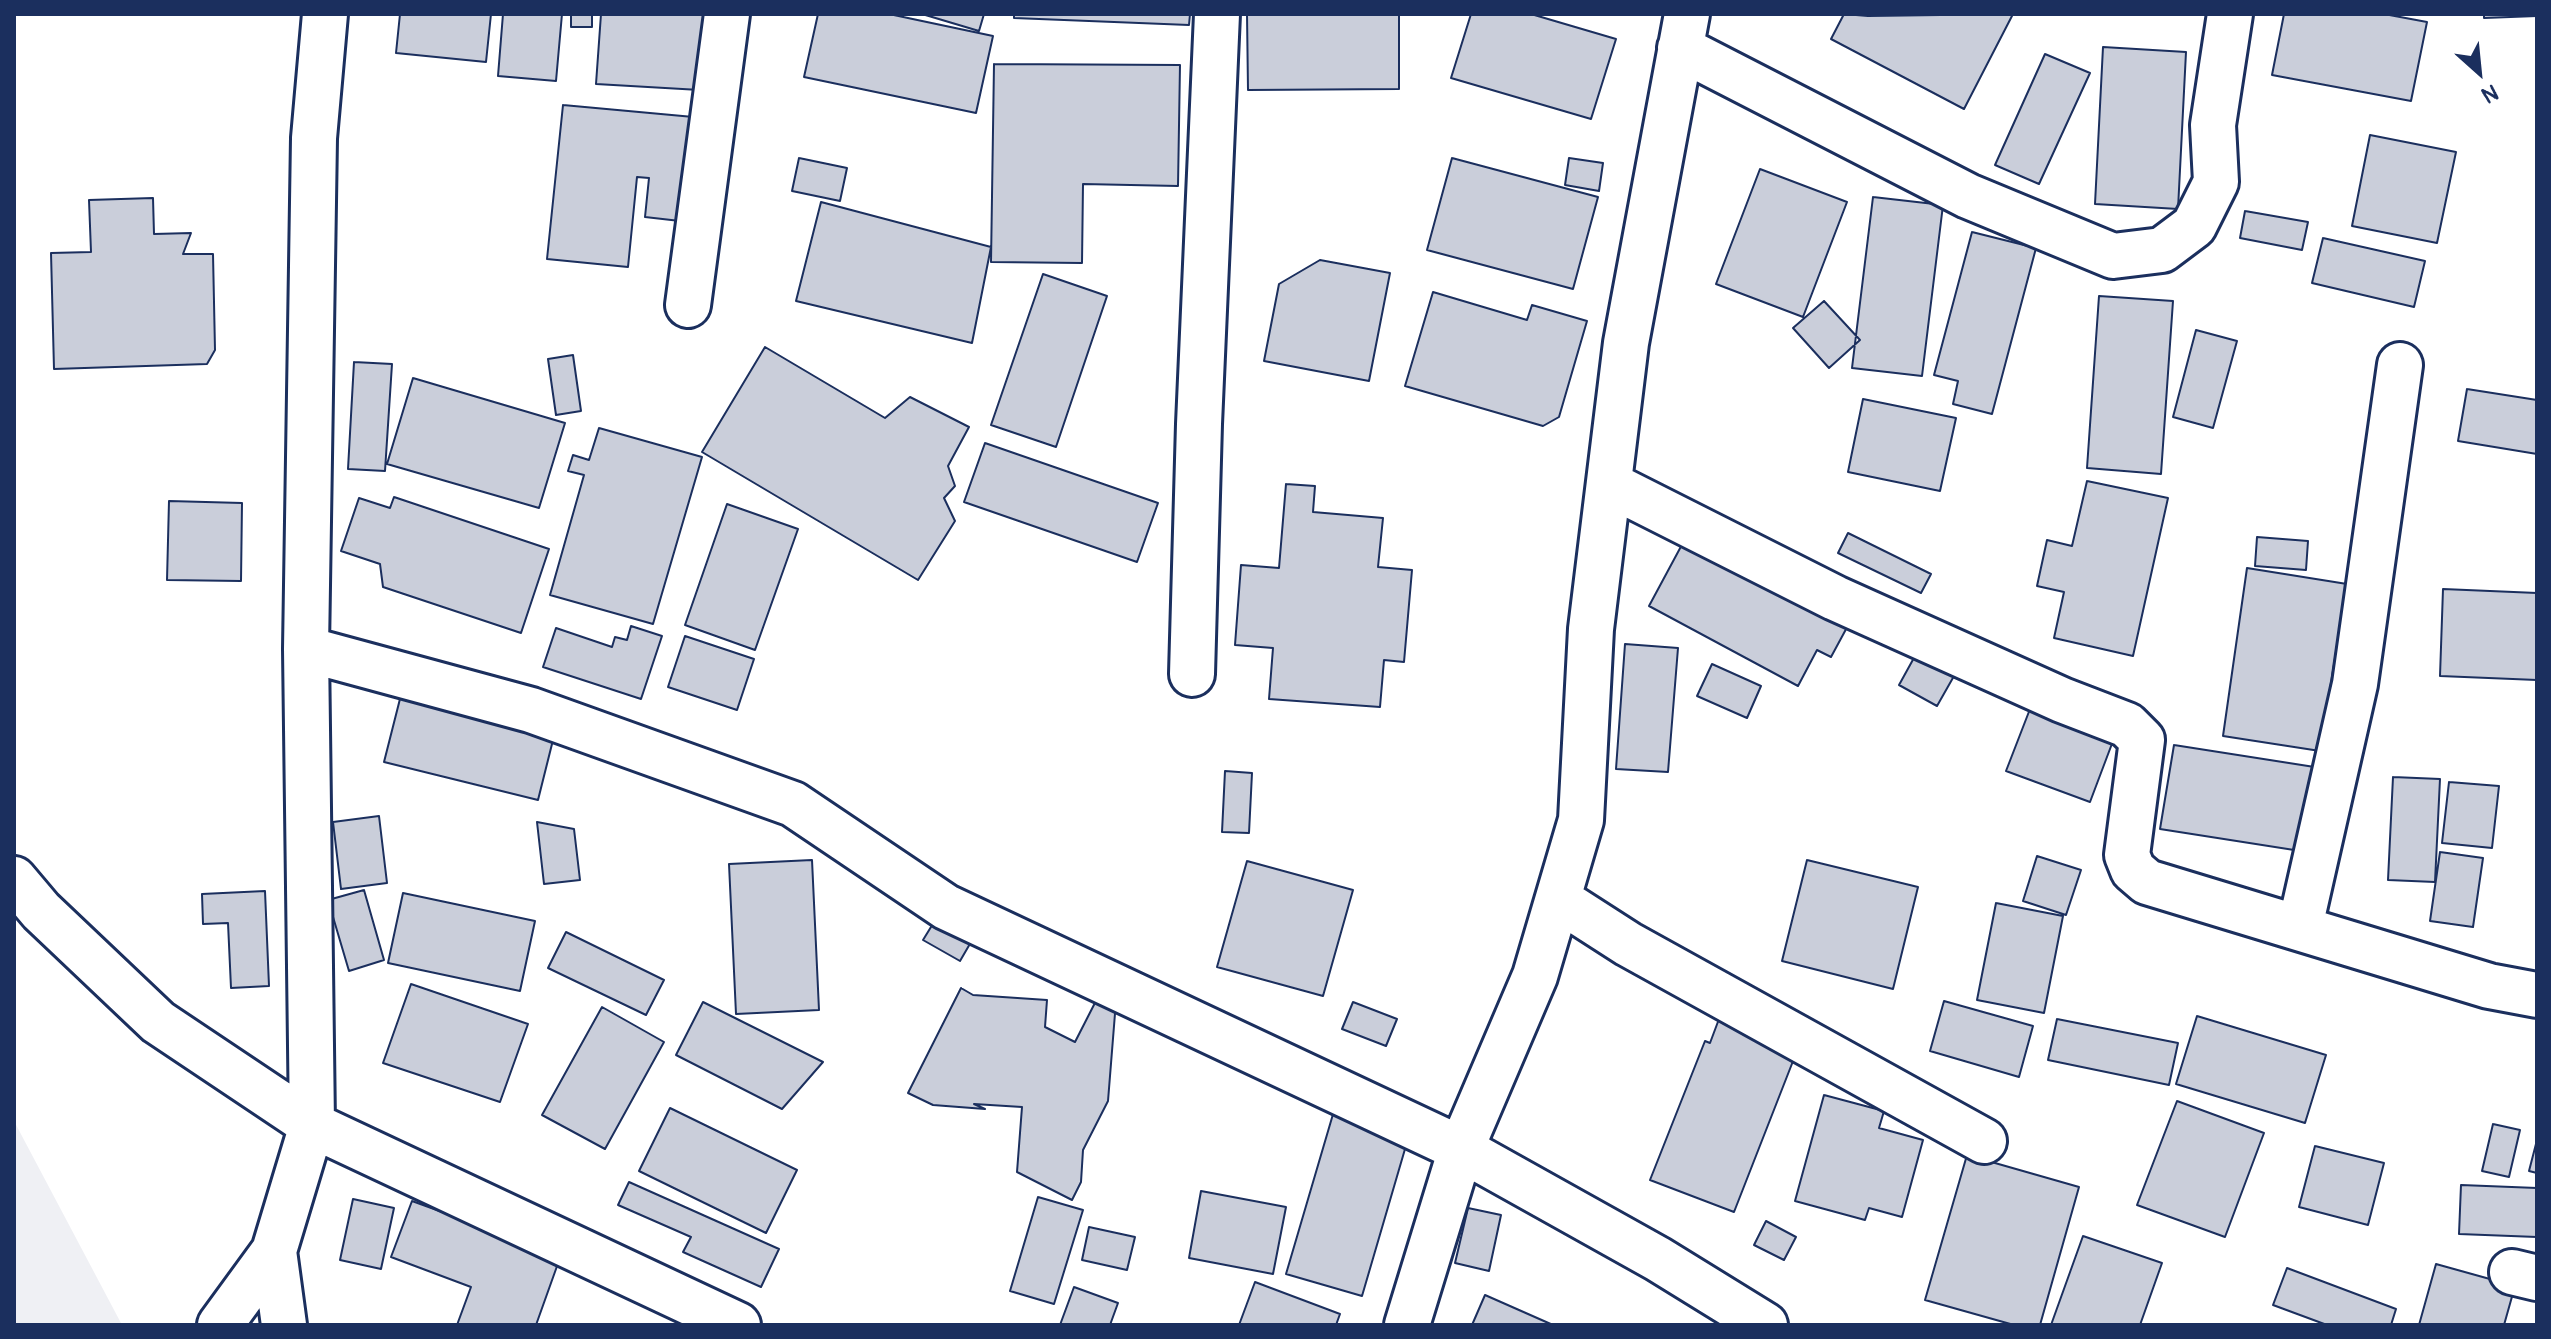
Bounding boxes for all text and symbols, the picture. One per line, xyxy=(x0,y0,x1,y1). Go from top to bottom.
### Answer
north arrow xyxy=(2439,32,2519,112)
text: N xyxy=(2477,78,2503,109)

